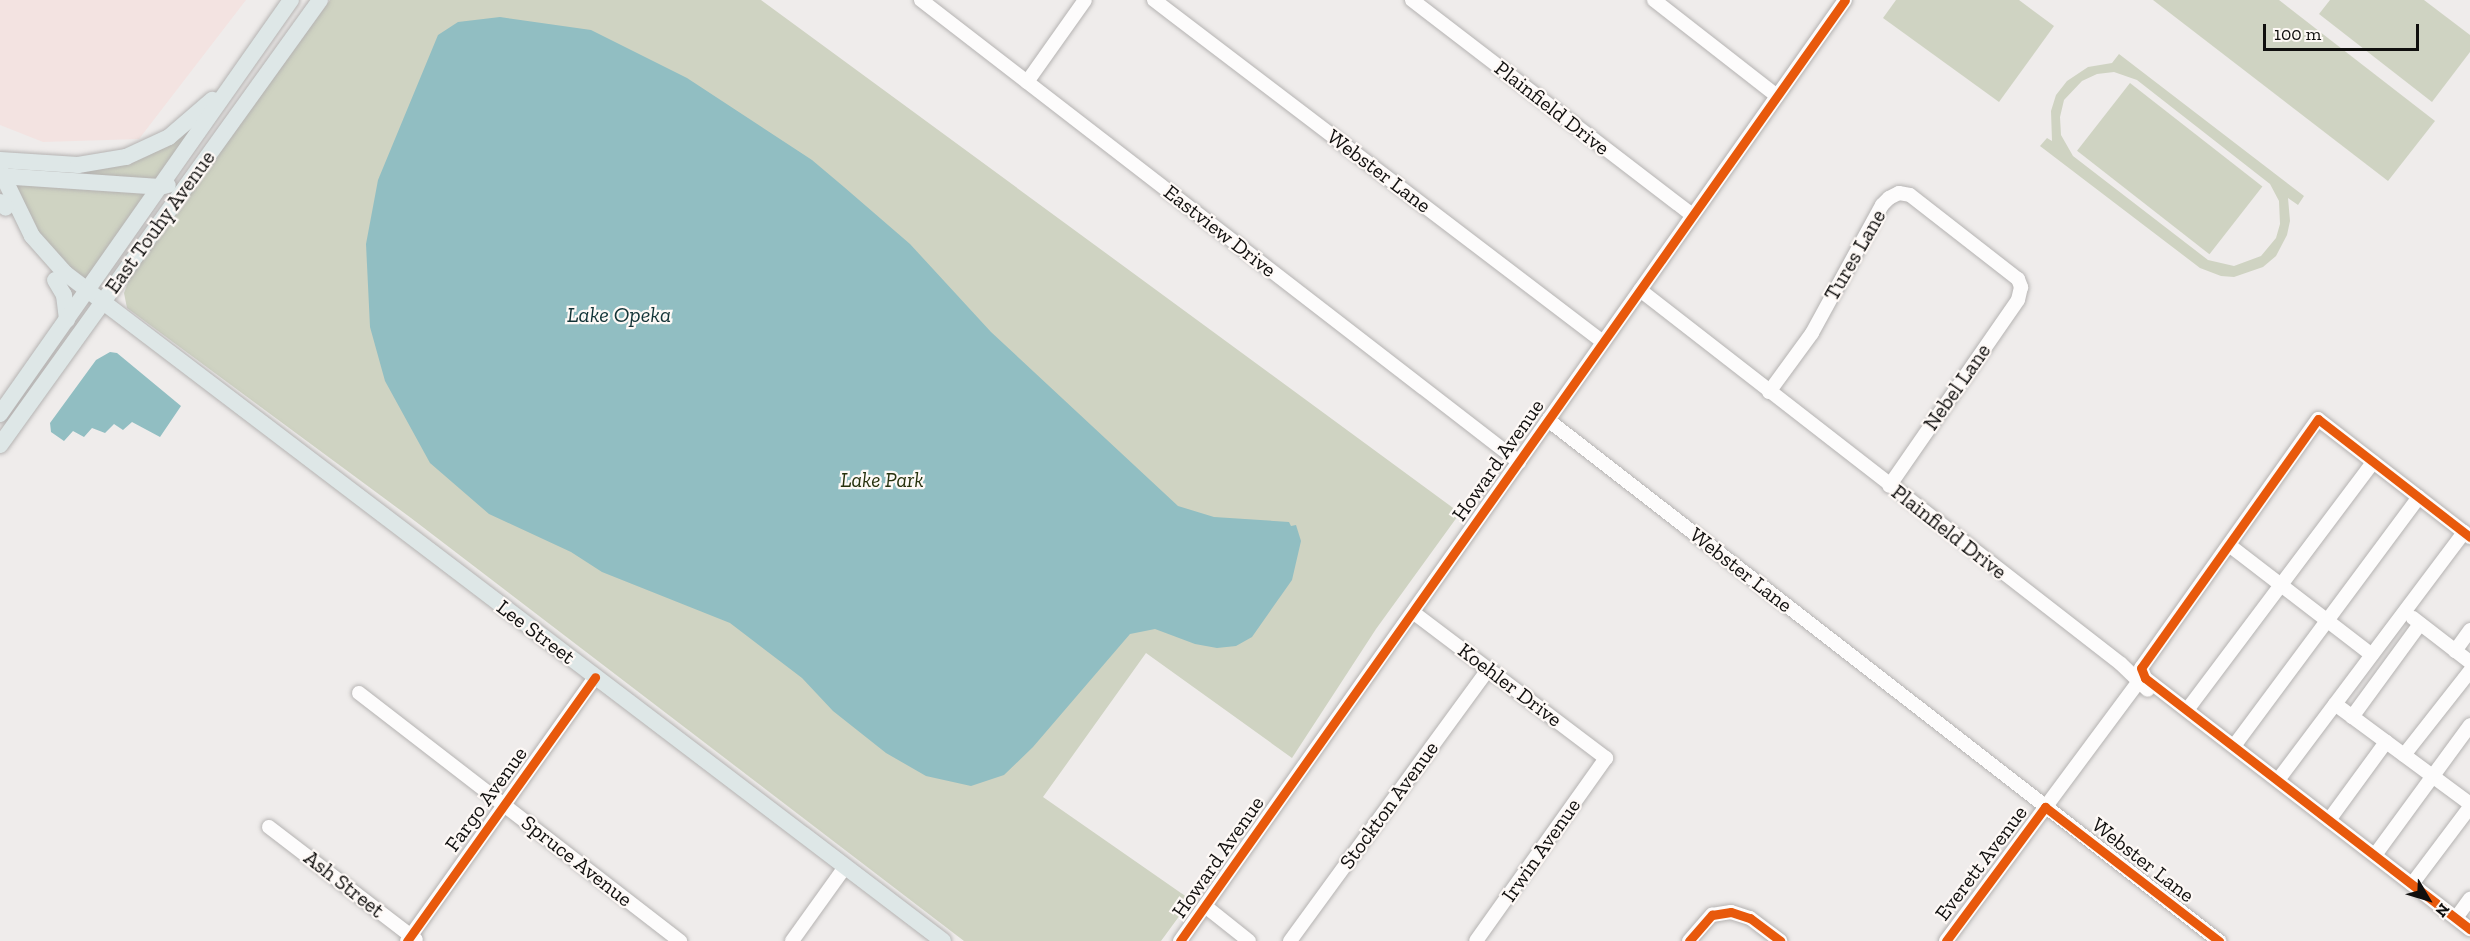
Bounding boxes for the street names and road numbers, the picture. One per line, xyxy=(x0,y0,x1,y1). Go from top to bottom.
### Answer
street label: Plainfield Drive xyxy=(1490,55,1614,161)
street label: Webster Lane xyxy=(1322,124,1436,218)
street label: East Touhy Avenue xyxy=(99,145,221,299)
street label: Eastview Drive xyxy=(1159,179,1281,283)
street label: Tures Lane xyxy=(1819,205,1891,305)
street label: Nebel Lane xyxy=(1918,339,1996,435)
street label: Howard Avenue xyxy=(1446,394,1550,526)
street label: Plainfield Drive xyxy=(1887,479,2011,585)
street label: Webster Lane xyxy=(1685,522,1797,618)
street label: Lee Street xyxy=(492,594,580,670)
street label: Koehler Drive xyxy=(1453,638,1567,732)
street label: Stockton Avenue xyxy=(1334,736,1444,874)
street label: Fargo Avenue xyxy=(439,741,533,857)
street label: Howard Avenue xyxy=(1166,791,1270,923)
street label: Irwin Avenue xyxy=(1496,793,1586,907)
street label: Everett Avenue xyxy=(1929,800,2033,926)
street label: Spruce Avenue xyxy=(516,810,638,912)
street label: Webster Lane xyxy=(2087,812,2199,908)
street label: Ash Street xyxy=(299,845,389,923)

